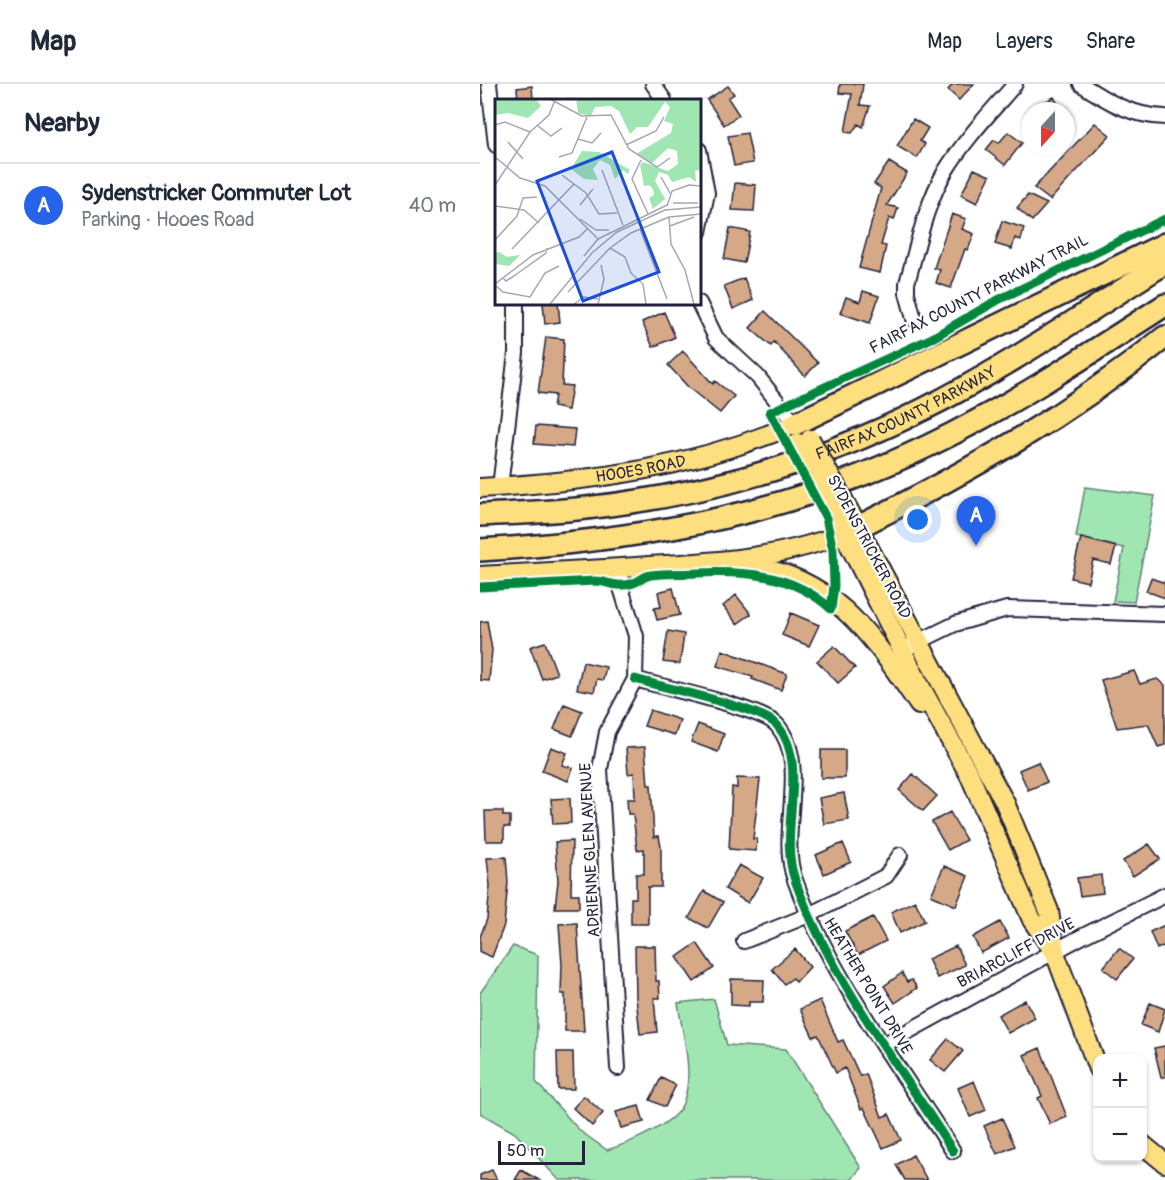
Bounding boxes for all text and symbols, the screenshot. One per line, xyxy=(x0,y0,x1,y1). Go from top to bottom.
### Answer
text: Map xyxy=(30,24,76,59)
text: Map xyxy=(927,28,962,55)
text: Layers xyxy=(995,28,1053,55)
text: Share xyxy=(1086,28,1135,55)
inset map xyxy=(495,99,700,304)
north arrow xyxy=(1021,102,1075,156)
text: Nearby xyxy=(24,107,100,139)
text: Sydenstricker Commuter Lot xyxy=(81,179,351,207)
text: A xyxy=(37,193,50,218)
text: 40 m xyxy=(409,193,456,218)
text: Parking · Hooes Road xyxy=(81,207,255,232)
street label: FAIRFAX COUNTY PARKWAY TRAIL xyxy=(866,230,1092,358)
street label: FAIRFAX COUNTY PARKWAY xyxy=(813,362,1000,465)
street label: HOOES ROAD xyxy=(594,451,688,487)
street label: SYDENSTRICKER ROAD xyxy=(822,471,916,623)
pin: A xyxy=(956,496,996,546)
your location xyxy=(903,505,932,534)
street label: ADRIENNE GLEN AVENUE xyxy=(575,762,605,938)
street label: HEATHER POINT DRIVE xyxy=(819,914,917,1058)
street label: BRIARCLIFF DRIVE xyxy=(954,914,1078,992)
map controls xyxy=(1093,1054,1147,1162)
button: + xyxy=(1093,1054,1147,1108)
button: − xyxy=(1093,1108,1147,1162)
scale bar xyxy=(498,1138,585,1166)
text: 50 m xyxy=(507,1141,544,1161)

